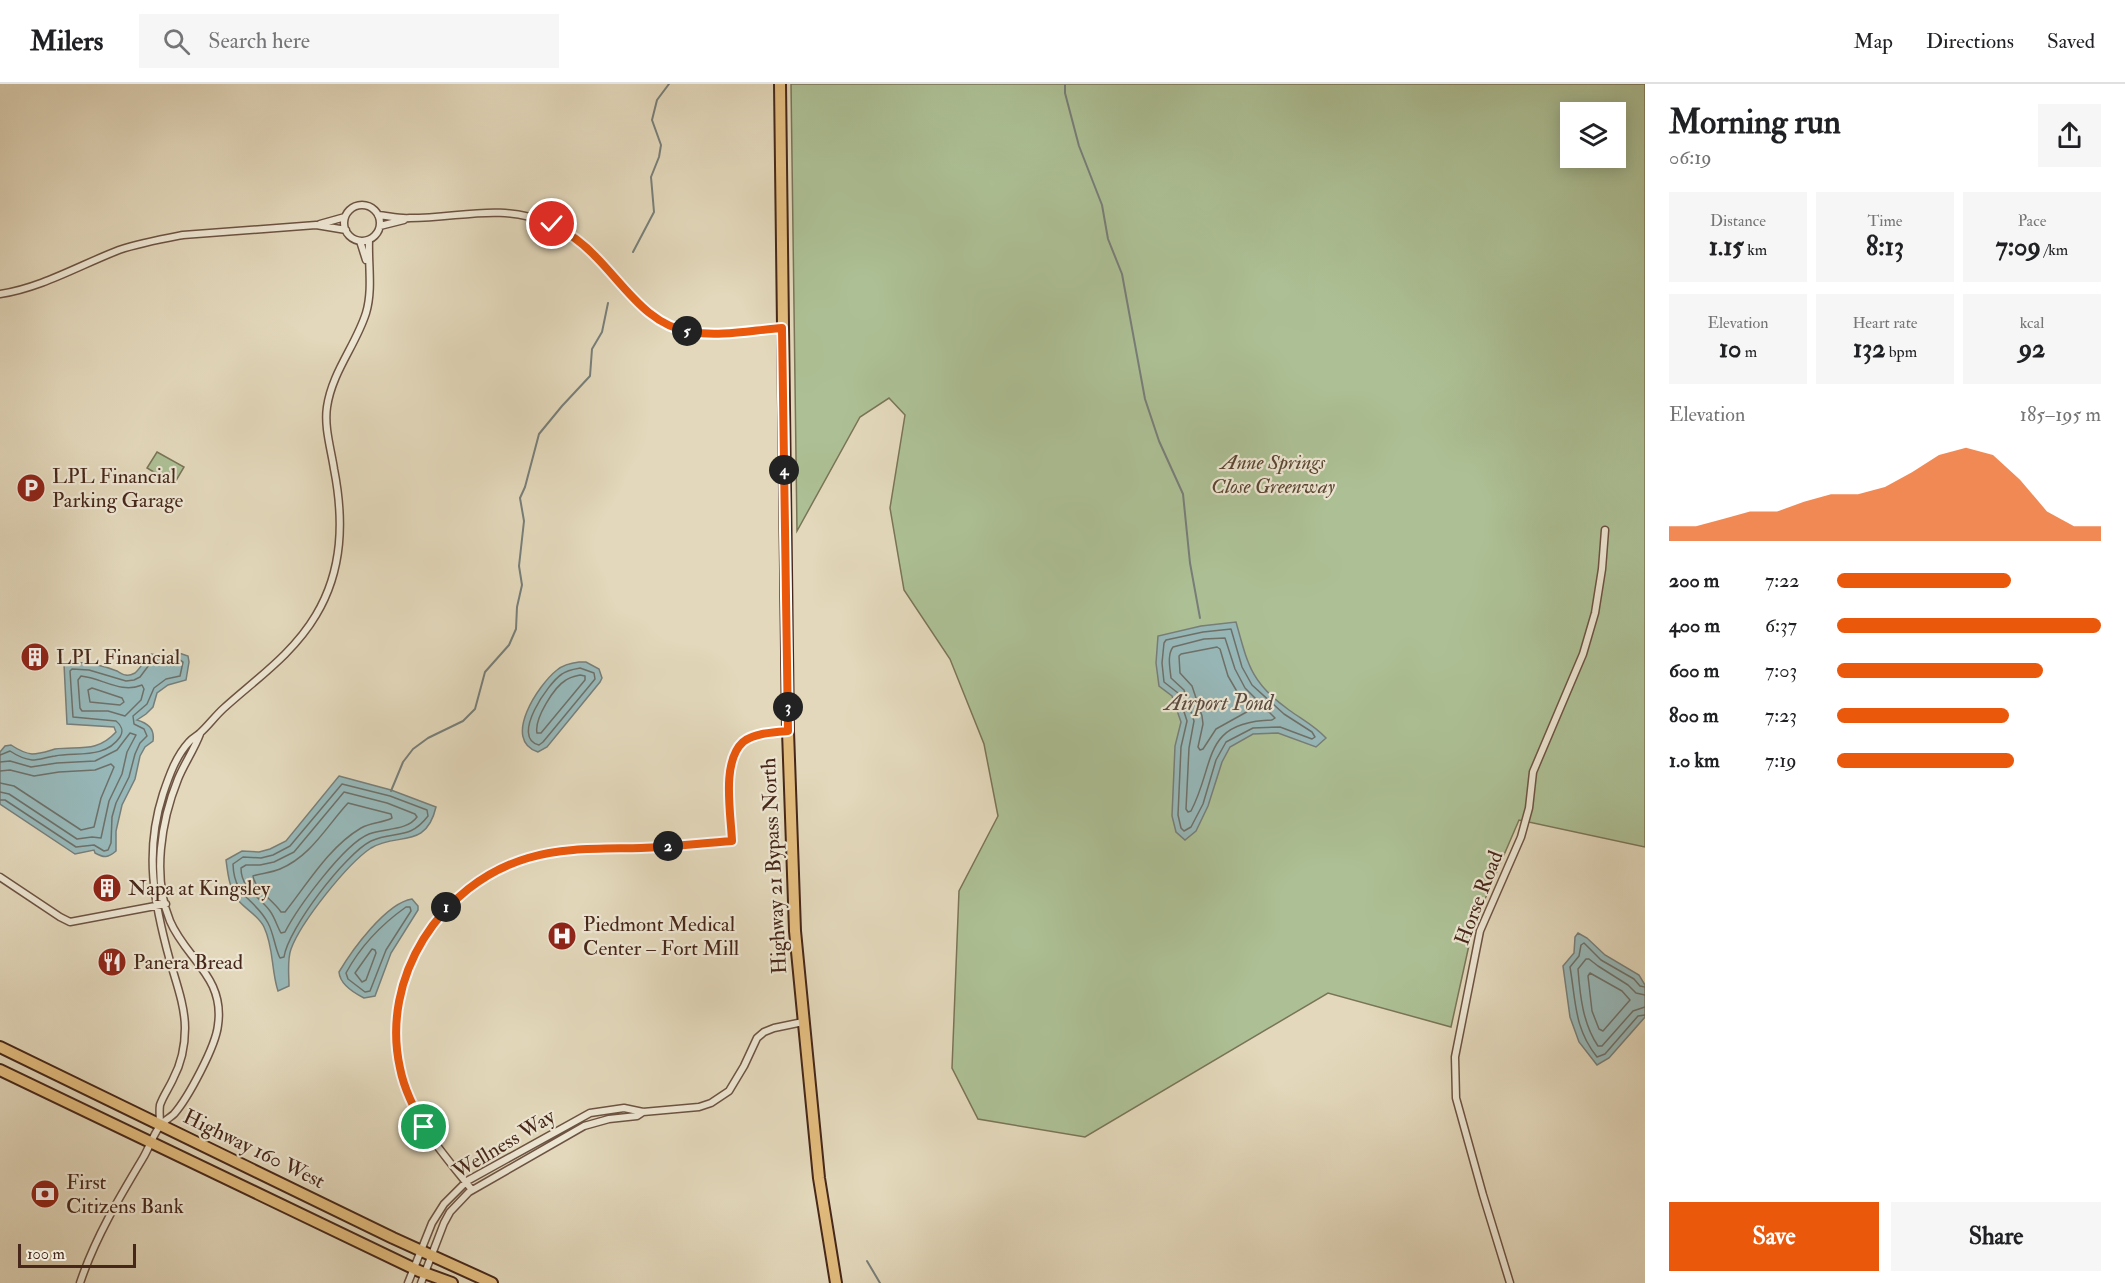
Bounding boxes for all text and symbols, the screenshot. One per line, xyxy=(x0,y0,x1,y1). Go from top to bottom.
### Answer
search box xyxy=(139,14,559,68)
text: Milers xyxy=(30,24,103,59)
icon: search xyxy=(160,25,193,58)
text: Search here xyxy=(208,27,310,55)
text: Map xyxy=(1853,28,1893,55)
text: Directions xyxy=(1926,28,2014,55)
text: Saved xyxy=(2047,28,2095,55)
map controls xyxy=(1560,102,1626,168)
button: layers xyxy=(1560,102,1626,168)
text: Morning run xyxy=(1669,102,1841,143)
button: share xyxy=(2038,104,2101,167)
text: 06:19 xyxy=(1669,145,1712,170)
pin xyxy=(526,198,577,249)
icon: check xyxy=(535,207,568,240)
text: Distance xyxy=(1710,211,1766,231)
text: Time xyxy=(1868,211,1902,231)
text: Pace xyxy=(2018,211,2046,231)
text: 1.15 xyxy=(1709,231,1744,263)
text: 8:13 xyxy=(1866,231,1904,263)
text: 7:09 xyxy=(1996,231,2041,263)
text: km xyxy=(1744,240,1767,260)
text: /km xyxy=(2041,240,2068,260)
text: Elevation xyxy=(1708,313,1768,333)
text: Heart rate xyxy=(1852,313,1918,333)
text: kcal xyxy=(2020,313,2044,333)
pin: 5 xyxy=(672,316,702,346)
text: 5 xyxy=(683,321,691,341)
text: 10 xyxy=(1719,333,1741,365)
text: 132 xyxy=(1853,333,1885,365)
text: 92 xyxy=(2019,333,2045,365)
text: m xyxy=(1741,342,1757,362)
text: bpm xyxy=(1885,342,1917,362)
text: Elevation xyxy=(1669,402,1745,427)
text: 185–195 m xyxy=(2020,402,2101,427)
park label: Anne Springs Close Greenway xyxy=(1211,449,1336,500)
pin: 4 xyxy=(769,455,799,485)
text: 4 xyxy=(780,460,788,480)
place label: LPL Financial Parking Garage xyxy=(52,463,183,514)
parking icon: LPL Financial Parking Garage xyxy=(15,472,47,504)
text: 200 m xyxy=(1669,568,1719,593)
text: 7:22 xyxy=(1765,568,1799,593)
text: 400 m xyxy=(1669,613,1720,638)
text: 6:37 xyxy=(1765,613,1797,638)
building icon: LPL Financial xyxy=(19,641,51,673)
place label: LPL Financial xyxy=(56,644,181,671)
text: 600 m xyxy=(1669,658,1719,683)
text: 7:03 xyxy=(1765,658,1797,683)
water label: Airport Pond xyxy=(1163,689,1275,717)
pin: 3 xyxy=(773,692,803,722)
text: 3 xyxy=(785,697,791,717)
text: 800 m xyxy=(1669,703,1719,728)
text: 7:23 xyxy=(1765,703,1797,728)
text: 1.0 km xyxy=(1669,748,1720,773)
text: 7:19 xyxy=(1765,748,1796,773)
street label: Highway 21 Bypass North xyxy=(755,757,793,975)
pin: 2 xyxy=(653,831,683,861)
text: 2 xyxy=(664,836,672,856)
street label: Horse Road xyxy=(1449,846,1510,949)
building icon: Napa at Kingsley xyxy=(91,872,123,904)
place label: Napa at Kingsley xyxy=(128,875,271,902)
pin: 1 xyxy=(431,892,461,922)
text: 1 xyxy=(443,897,449,917)
place label: Piedmont Medical Center – Fort Mill xyxy=(583,911,740,962)
hospital icon: Piedmont Medical Center – Fort Mill xyxy=(546,920,578,952)
restaurant icon: Panera Bread xyxy=(96,946,128,978)
place label: Panera Bread xyxy=(133,949,244,976)
pin xyxy=(398,1101,449,1152)
street label: Highway 160 West xyxy=(179,1103,329,1195)
street label: Wellness Way xyxy=(447,1103,561,1186)
icon: arrive xyxy=(407,1110,440,1143)
place label: First Citizens Bank xyxy=(66,1169,184,1220)
bank icon: First Citizens Bank xyxy=(29,1178,61,1210)
button: Save xyxy=(1669,1202,1879,1271)
button: Share xyxy=(1891,1202,2101,1271)
scale bar xyxy=(18,1241,136,1268)
text: 100 m xyxy=(27,1244,65,1264)

